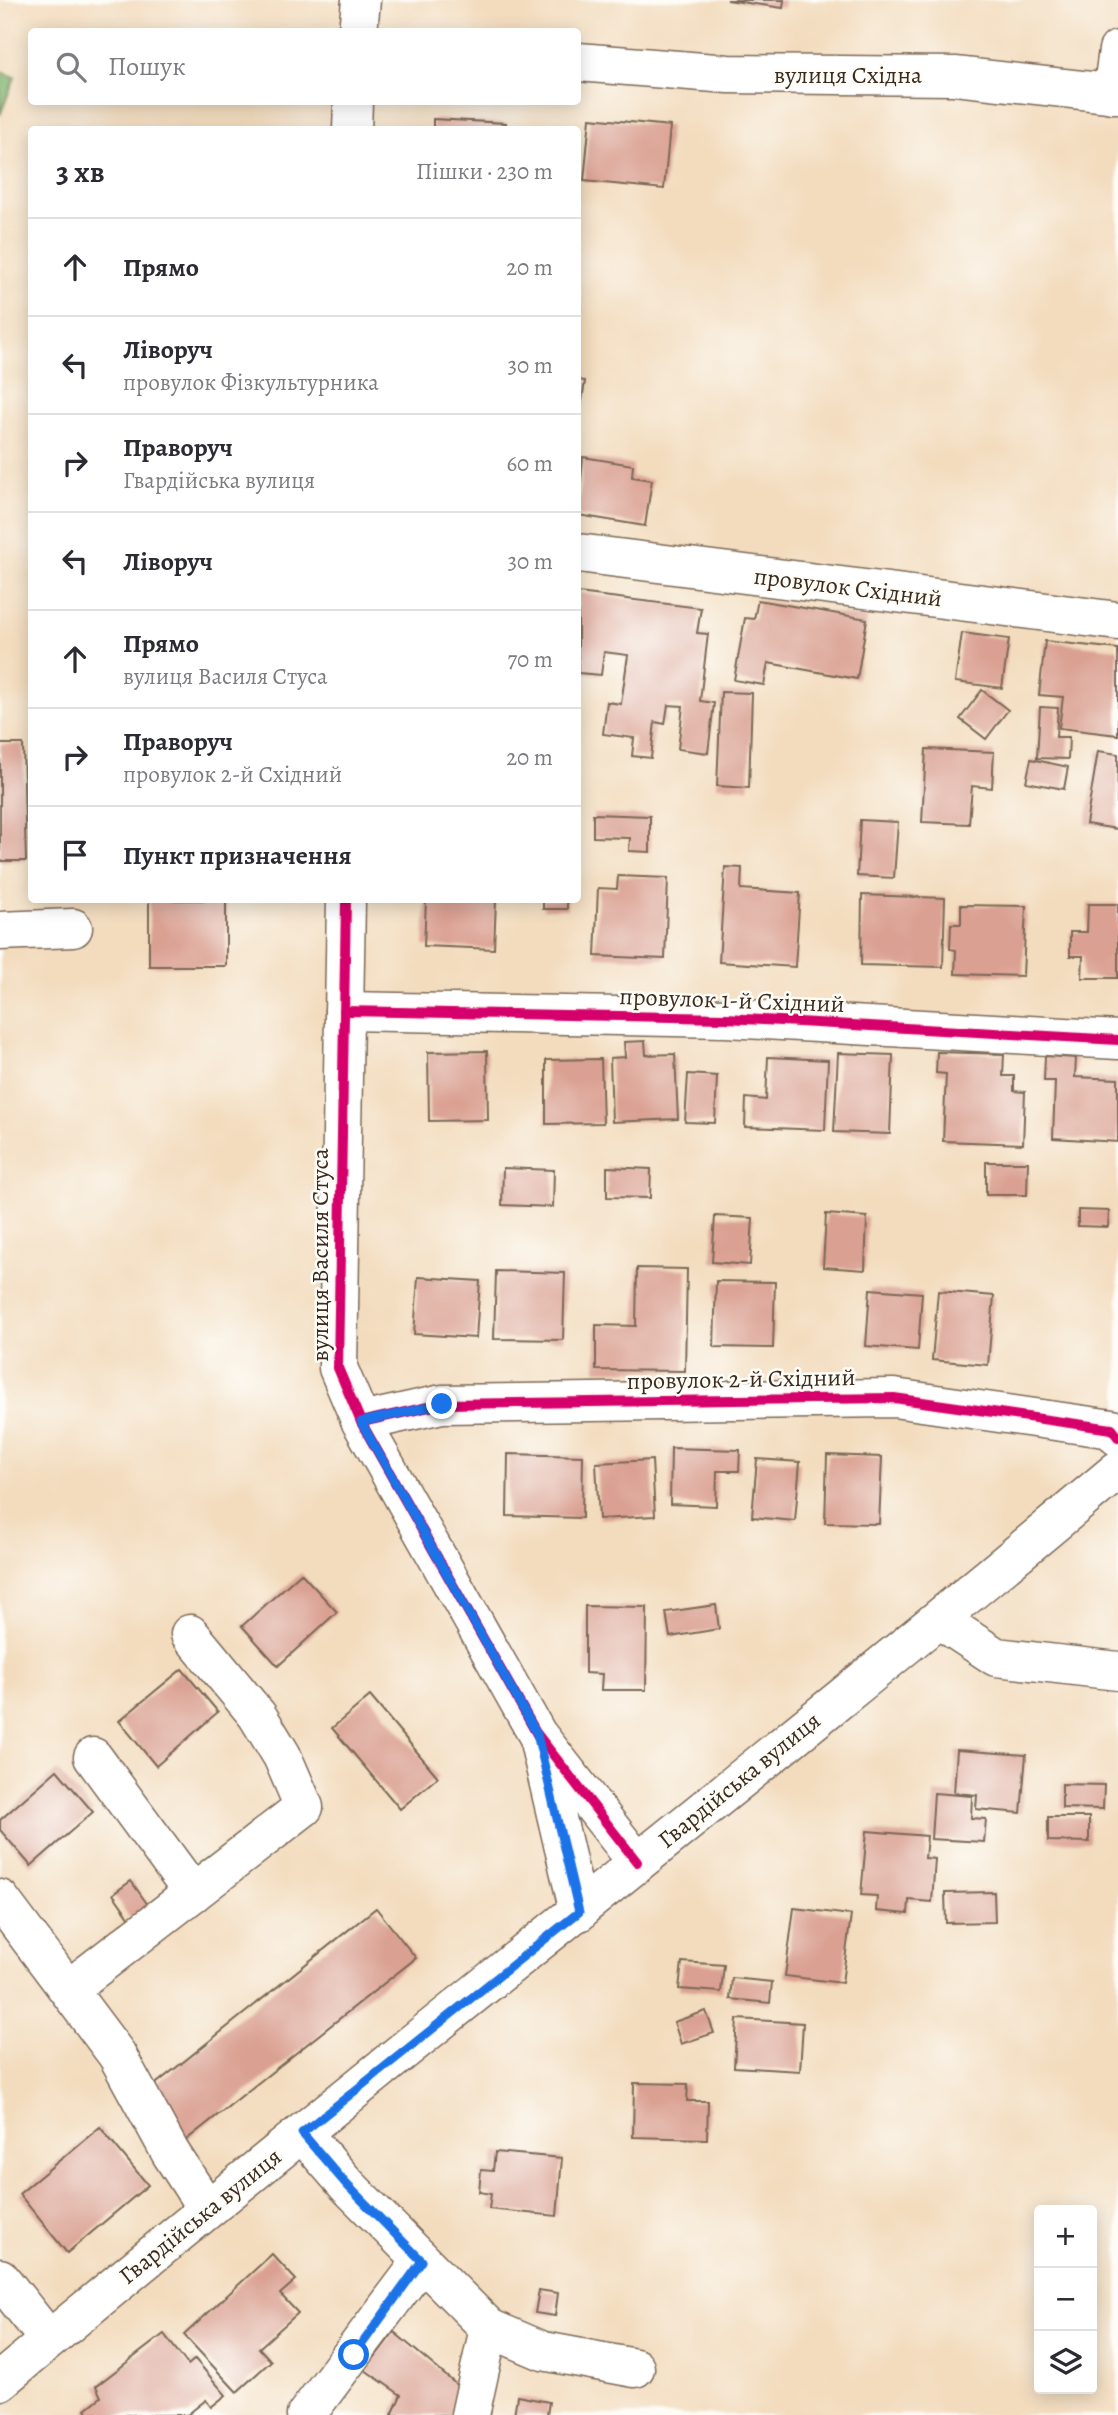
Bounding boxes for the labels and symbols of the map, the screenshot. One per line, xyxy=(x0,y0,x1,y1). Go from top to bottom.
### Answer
street label: вулиця Східна xyxy=(774,59,922,91)
street label: провулок Східний xyxy=(752,560,944,614)
street label: провулок 1-й Східний xyxy=(619,980,845,1020)
street label: вулиця Василя Стуса xyxy=(304,1148,336,1362)
street label: провулок 2-й Східний xyxy=(626,1361,856,1397)
route end xyxy=(426,1388,457,1419)
street label: Гвардійська вулиця xyxy=(651,1704,827,1856)
street label: Гвардійська вулиця xyxy=(112,2140,288,2292)
route start xyxy=(338,2339,369,2370)

